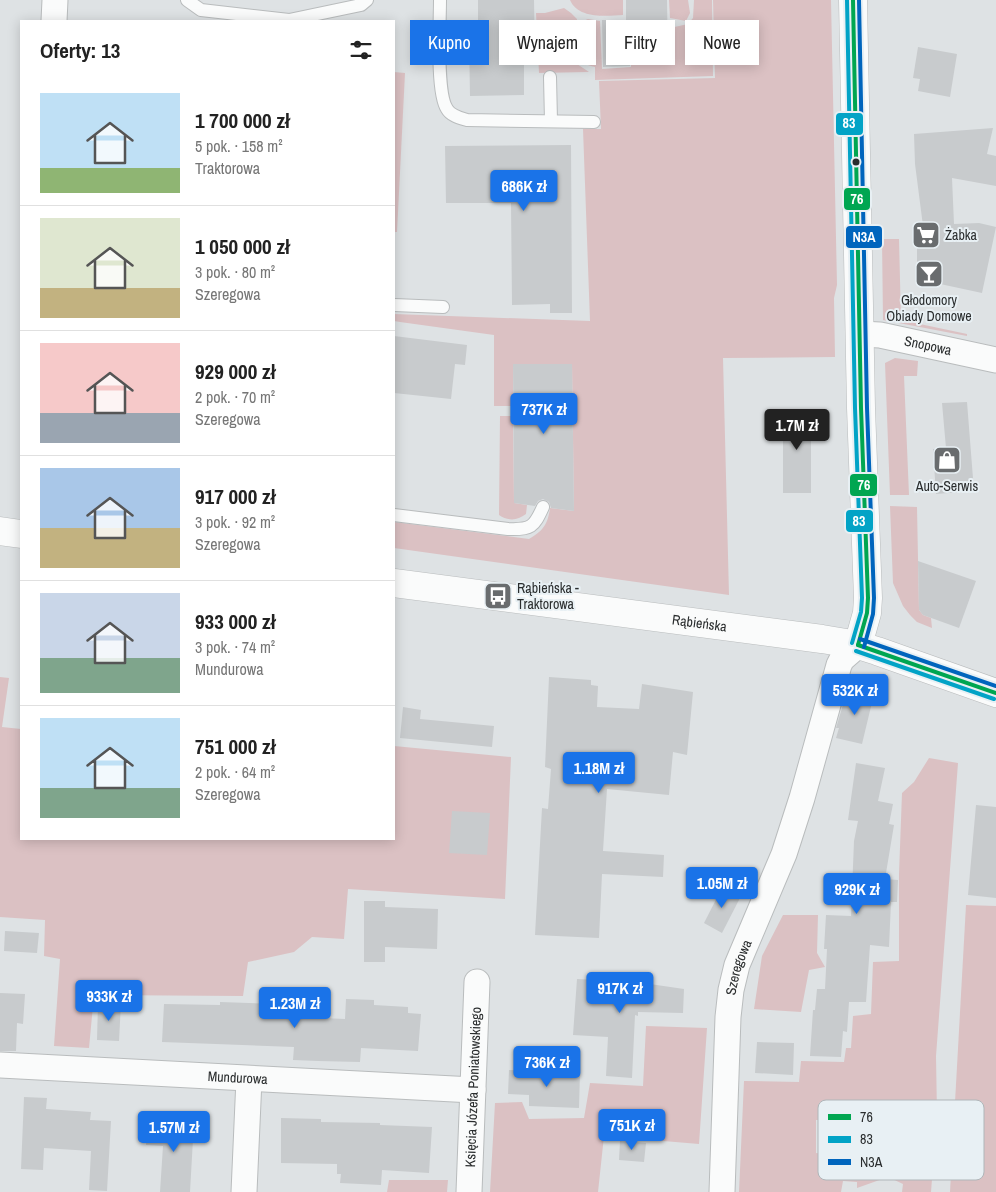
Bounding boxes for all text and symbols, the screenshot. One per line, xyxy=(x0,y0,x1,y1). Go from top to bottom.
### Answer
chip: Kupno xyxy=(410,20,489,65)
chip: Wynajem xyxy=(499,20,596,65)
chip: Filtry xyxy=(606,20,675,65)
chip: Nowe xyxy=(685,20,759,65)
text: Oferty: 13 xyxy=(40,36,120,65)
icon: filters xyxy=(347,36,375,64)
text: 1 700 000 zł xyxy=(195,106,290,135)
line badge: 83 xyxy=(835,112,864,136)
icon: home xyxy=(80,113,140,173)
text: 83 xyxy=(843,114,855,132)
text: 5 pok. · 158 m² xyxy=(195,135,283,157)
text: Traktorowa xyxy=(195,157,260,179)
unlabelled marker xyxy=(851,157,861,167)
pin: 686K zł xyxy=(478,170,570,212)
text: 686K zł xyxy=(501,175,547,197)
line badge: 76 xyxy=(843,187,871,211)
text: 76 xyxy=(851,190,863,208)
supermarket icon: Żabka xyxy=(911,220,941,250)
line badge: N3A xyxy=(845,225,883,249)
place label: Żabka xyxy=(945,226,978,244)
text: N3A xyxy=(853,228,876,246)
text: 1 050 000 zł xyxy=(195,232,290,261)
icon: home xyxy=(80,238,140,298)
bar icon: Głodomory Obiady Domowe xyxy=(914,259,944,289)
text: 3 pok. · 80 m² xyxy=(195,261,275,283)
text: Szeregowa xyxy=(195,283,261,305)
place label: Głodomory Obiady Domowe xyxy=(886,291,972,325)
street label: Snopowa xyxy=(903,331,954,359)
text: 929 000 zł xyxy=(195,357,275,386)
icon: home xyxy=(80,363,140,423)
text: 2 pok. · 70 m² xyxy=(195,386,275,408)
pin: 737K zł xyxy=(498,392,590,435)
text: 737K zł xyxy=(521,398,567,420)
text: Szeregowa xyxy=(195,408,261,430)
pin: 1.7M zł xyxy=(751,408,843,451)
text: 1.7M zł xyxy=(775,414,819,436)
shop icon: Auto-Serwis xyxy=(932,445,962,475)
line badge: 76 xyxy=(849,473,878,497)
text: 76 xyxy=(858,476,870,494)
place label: Auto-Serwis xyxy=(915,477,979,495)
text: 917 000 zł xyxy=(195,482,275,511)
icon: home xyxy=(80,488,140,548)
line badge: 83 xyxy=(845,509,874,533)
text: 3 pok. · 92 m² xyxy=(195,511,275,533)
text: 83 xyxy=(853,512,865,530)
text: Szeregowa xyxy=(195,533,261,555)
place label: Rąbieńska - Traktorowa xyxy=(517,579,579,613)
bus stop icon: Rąbieńska - Traktorowa xyxy=(483,581,513,611)
text: 933 000 zł xyxy=(195,607,275,636)
street label: Rąbieńska xyxy=(671,610,728,636)
icon: home xyxy=(80,613,140,673)
text: 3 pok. · 74 m² xyxy=(195,636,275,658)
text: Mundurowa xyxy=(195,658,264,680)
pin: 532K zł xyxy=(809,674,901,716)
text: 532K zł xyxy=(832,679,878,701)
text: 751 000 zł xyxy=(195,732,275,761)
icon: home xyxy=(80,738,140,798)
pin: 1.18M zł xyxy=(547,752,651,794)
text: 1.18M zł xyxy=(574,757,624,779)
text: 2 pok. · 64 m² xyxy=(195,761,275,783)
text: Szeregowa xyxy=(195,783,261,805)
pin: 1.05M zł xyxy=(670,866,774,909)
text: 1.05M zł xyxy=(697,872,747,894)
pin: 929K zł xyxy=(811,872,903,915)
text: 929K zł xyxy=(834,878,880,900)
street label: Szeregowa xyxy=(722,936,756,996)
pin: 917K zł xyxy=(574,972,666,1014)
text: 917K zł xyxy=(597,977,643,999)
pin: 933K zł xyxy=(63,980,155,1022)
text: 933K zł xyxy=(86,985,132,1007)
pin: 1.23M zł xyxy=(243,986,347,1029)
text: 1.23M zł xyxy=(270,992,320,1014)
street label: Księcia Józefa Poniatowskiego xyxy=(461,1007,485,1168)
pin: 736K zł xyxy=(501,1046,593,1088)
text: 736K zł xyxy=(524,1051,570,1073)
street label: Mundurowa xyxy=(207,1067,269,1088)
legend xyxy=(818,1100,984,1180)
pin: 751K zł xyxy=(586,1108,678,1151)
text: 76 xyxy=(860,1108,873,1126)
pin: 1.57M zł xyxy=(122,1110,226,1153)
text: 751K zł xyxy=(609,1114,655,1136)
text: 1.57M zł xyxy=(149,1116,199,1138)
text: 83 xyxy=(860,1130,873,1148)
text: N3A xyxy=(860,1153,883,1171)

